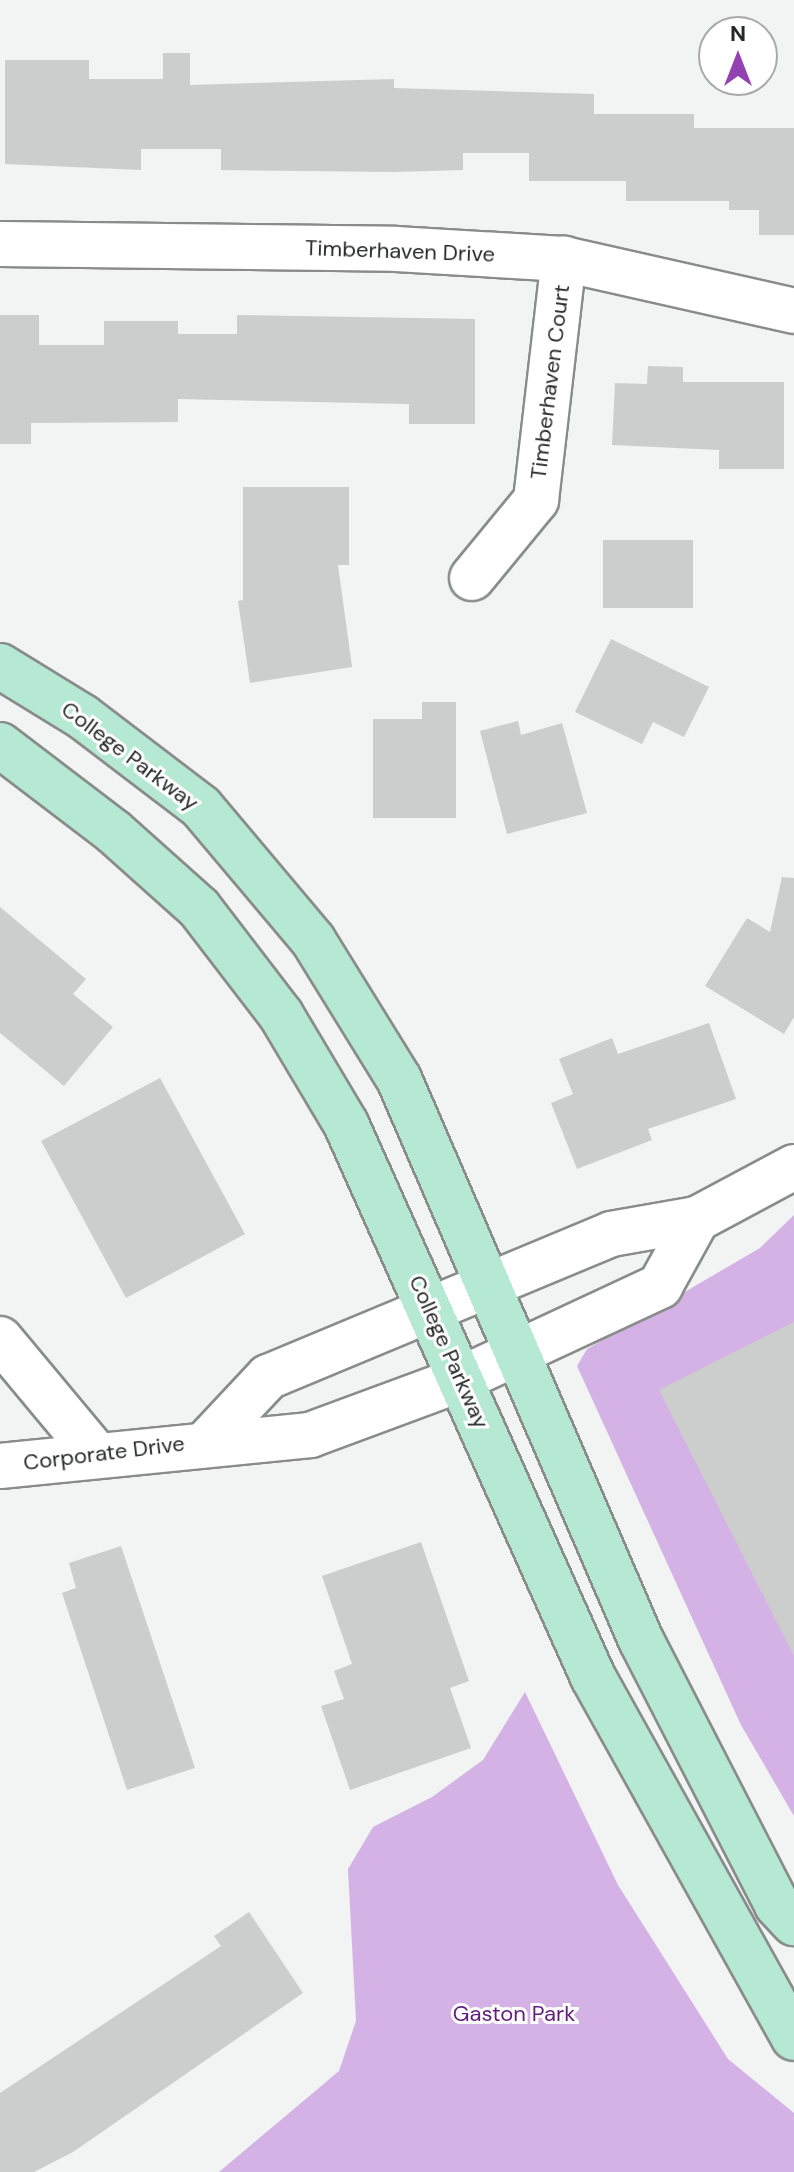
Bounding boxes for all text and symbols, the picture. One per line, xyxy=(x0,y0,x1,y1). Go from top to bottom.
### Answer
north arrow xyxy=(698,16,778,96)
text: N xyxy=(730,19,746,48)
street label: Timberhaven Drive xyxy=(305,234,495,268)
street label: Timberhaven Court xyxy=(525,283,575,481)
street label: College Parkway xyxy=(56,696,204,816)
street label: College Parkway xyxy=(403,1271,495,1433)
street label: Corporate Drive xyxy=(22,1430,186,1476)
park label: Gaston Park xyxy=(453,2001,575,2027)

